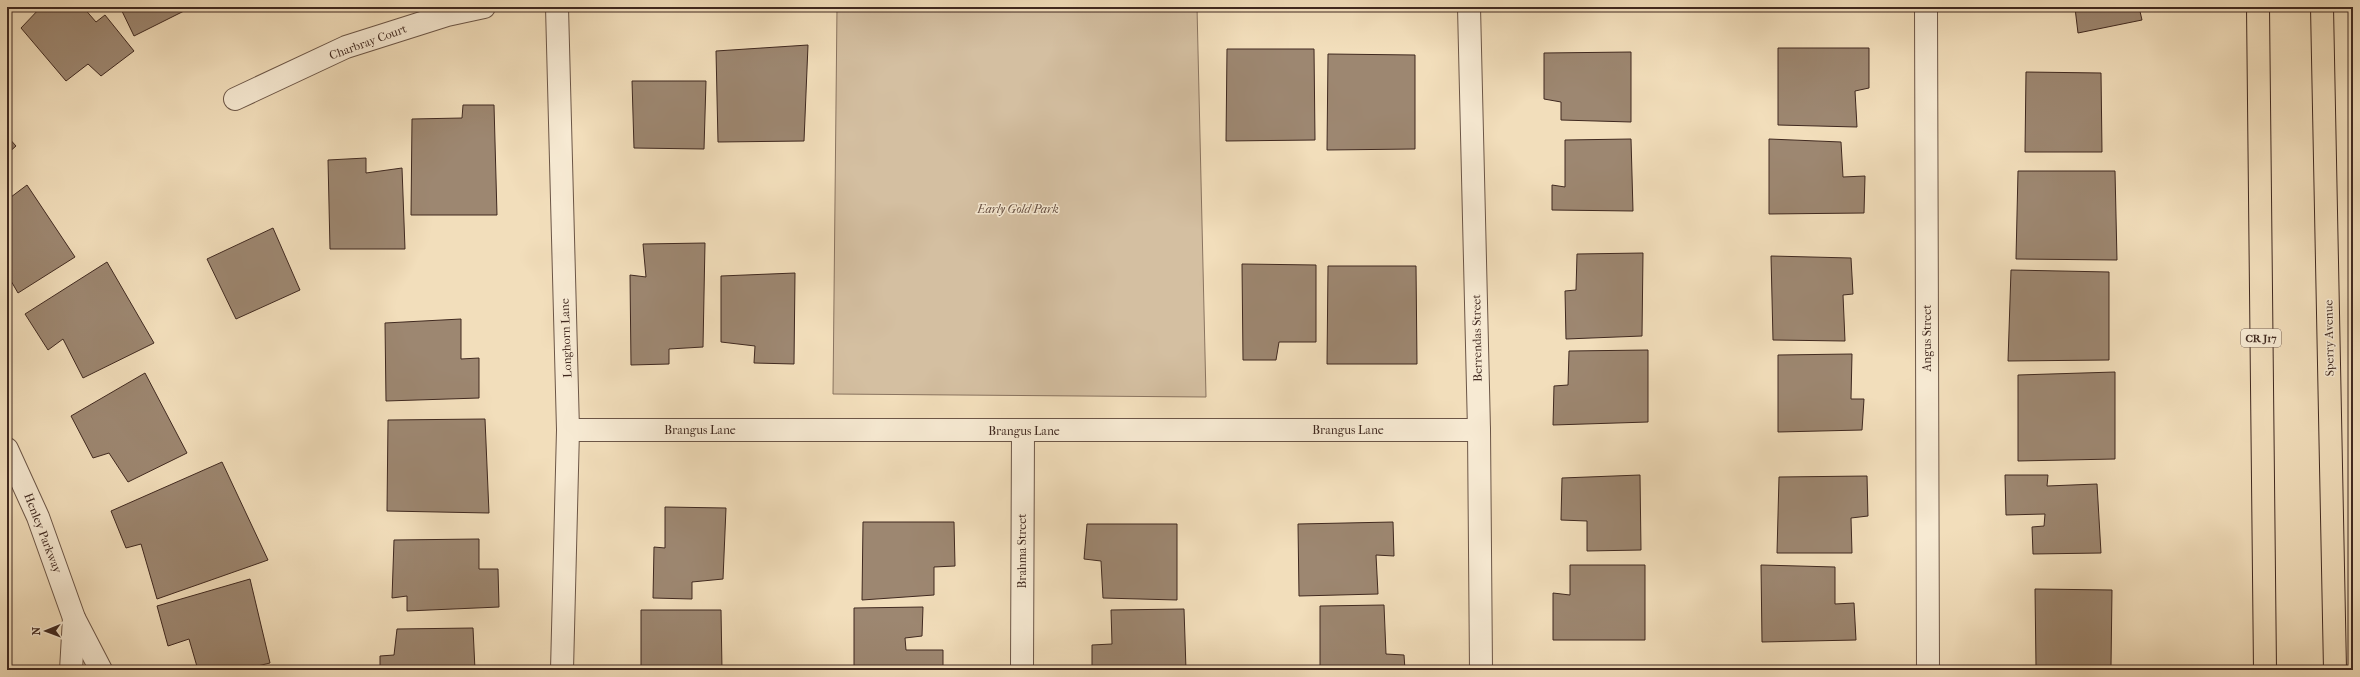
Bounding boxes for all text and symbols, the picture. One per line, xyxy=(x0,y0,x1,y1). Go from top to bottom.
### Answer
street label: Charbray Court xyxy=(327,21,409,62)
park label: Early Gold Park xyxy=(976,202,1059,216)
street label: Berrendas Street xyxy=(1469,293,1485,382)
street label: Longhorn Lane xyxy=(558,298,574,378)
street label: Sperry Avenue xyxy=(2321,300,2337,376)
street label: Angus Street xyxy=(1920,304,1934,372)
road number: CR J17 xyxy=(2241,329,2281,347)
street label: Brangus Lane xyxy=(664,423,736,437)
street label: Brangus Lane xyxy=(1312,423,1384,437)
street label: Brangus Lane xyxy=(988,424,1060,438)
street label: Henley Parkway xyxy=(21,491,65,576)
street label: Brahma Street xyxy=(1015,513,1029,588)
north arrow xyxy=(26,611,66,651)
text: N xyxy=(30,626,43,635)

